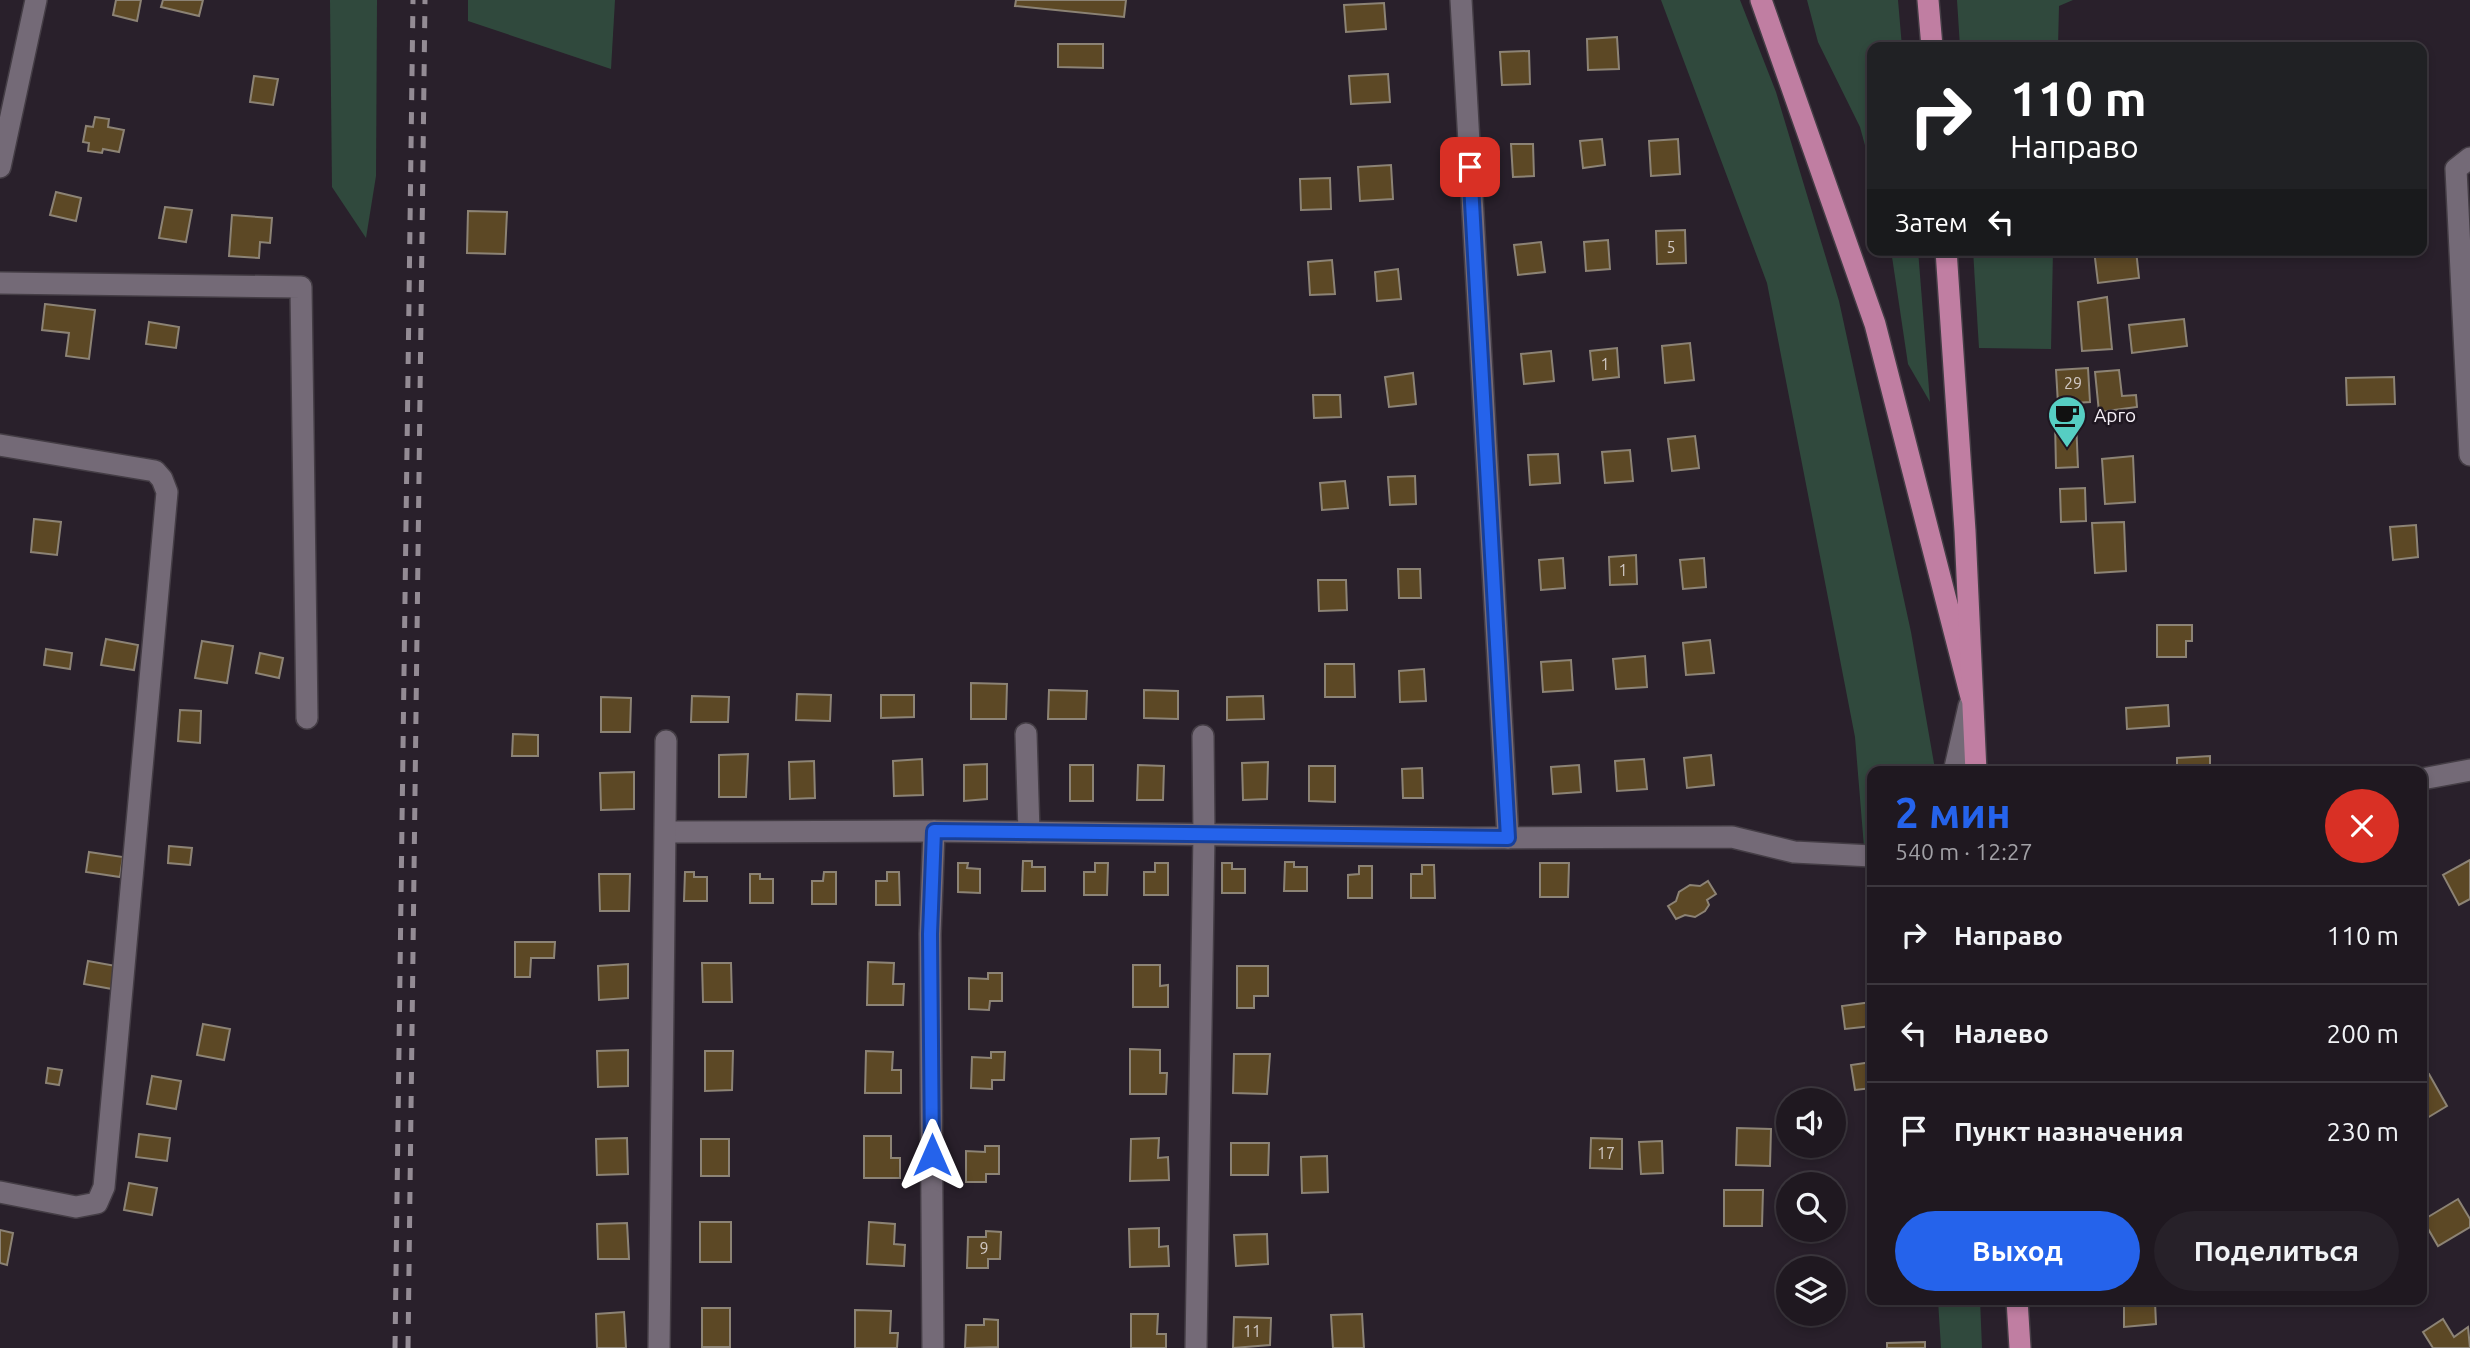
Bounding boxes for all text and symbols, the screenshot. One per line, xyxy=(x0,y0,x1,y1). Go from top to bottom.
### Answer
icon: right xyxy=(1895,70,1986,161)
text: 110 m xyxy=(2010,70,2147,125)
text: Направо xyxy=(2010,128,2139,164)
pin xyxy=(1440,137,1500,197)
icon: arrive xyxy=(1451,148,1489,186)
icon: left xyxy=(1982,203,2020,241)
text: Затем xyxy=(1895,208,1968,237)
house number: 5 xyxy=(1666,238,1676,256)
house number: 1 xyxy=(1600,355,1610,373)
house number: 29 xyxy=(2064,374,2082,392)
cafe icon: Арго xyxy=(2046,394,2088,449)
place label: Арго xyxy=(2094,404,2136,426)
house number: 1 xyxy=(1618,561,1628,579)
text: 2 мин xyxy=(1895,789,2011,836)
button: close xyxy=(2325,789,2399,863)
text: 540 m · 12:27 xyxy=(1895,839,2033,864)
icon: right xyxy=(1895,916,1933,954)
text: Направо xyxy=(1954,921,2063,950)
text: 110 m xyxy=(2327,921,2399,950)
icon: left xyxy=(1895,1014,1933,1052)
text: Налево xyxy=(1954,1019,2049,1048)
text: 200 m xyxy=(2327,1019,2399,1048)
map controls xyxy=(1776,1088,1846,1326)
button: sound xyxy=(1776,1088,1846,1158)
icon: arrive xyxy=(1895,1112,1933,1150)
text: Пункт назначения xyxy=(1954,1117,2184,1146)
text: 230 m xyxy=(2327,1117,2399,1146)
position arrow xyxy=(895,1118,969,1192)
house number: 17 xyxy=(1597,1144,1615,1162)
button: search xyxy=(1776,1172,1846,1242)
button: Выход xyxy=(1895,1211,2140,1291)
button: Поделиться xyxy=(2154,1211,2399,1291)
house number: 9 xyxy=(979,1239,989,1257)
button: layers xyxy=(1776,1256,1846,1326)
house number: 11 xyxy=(1243,1322,1261,1340)

